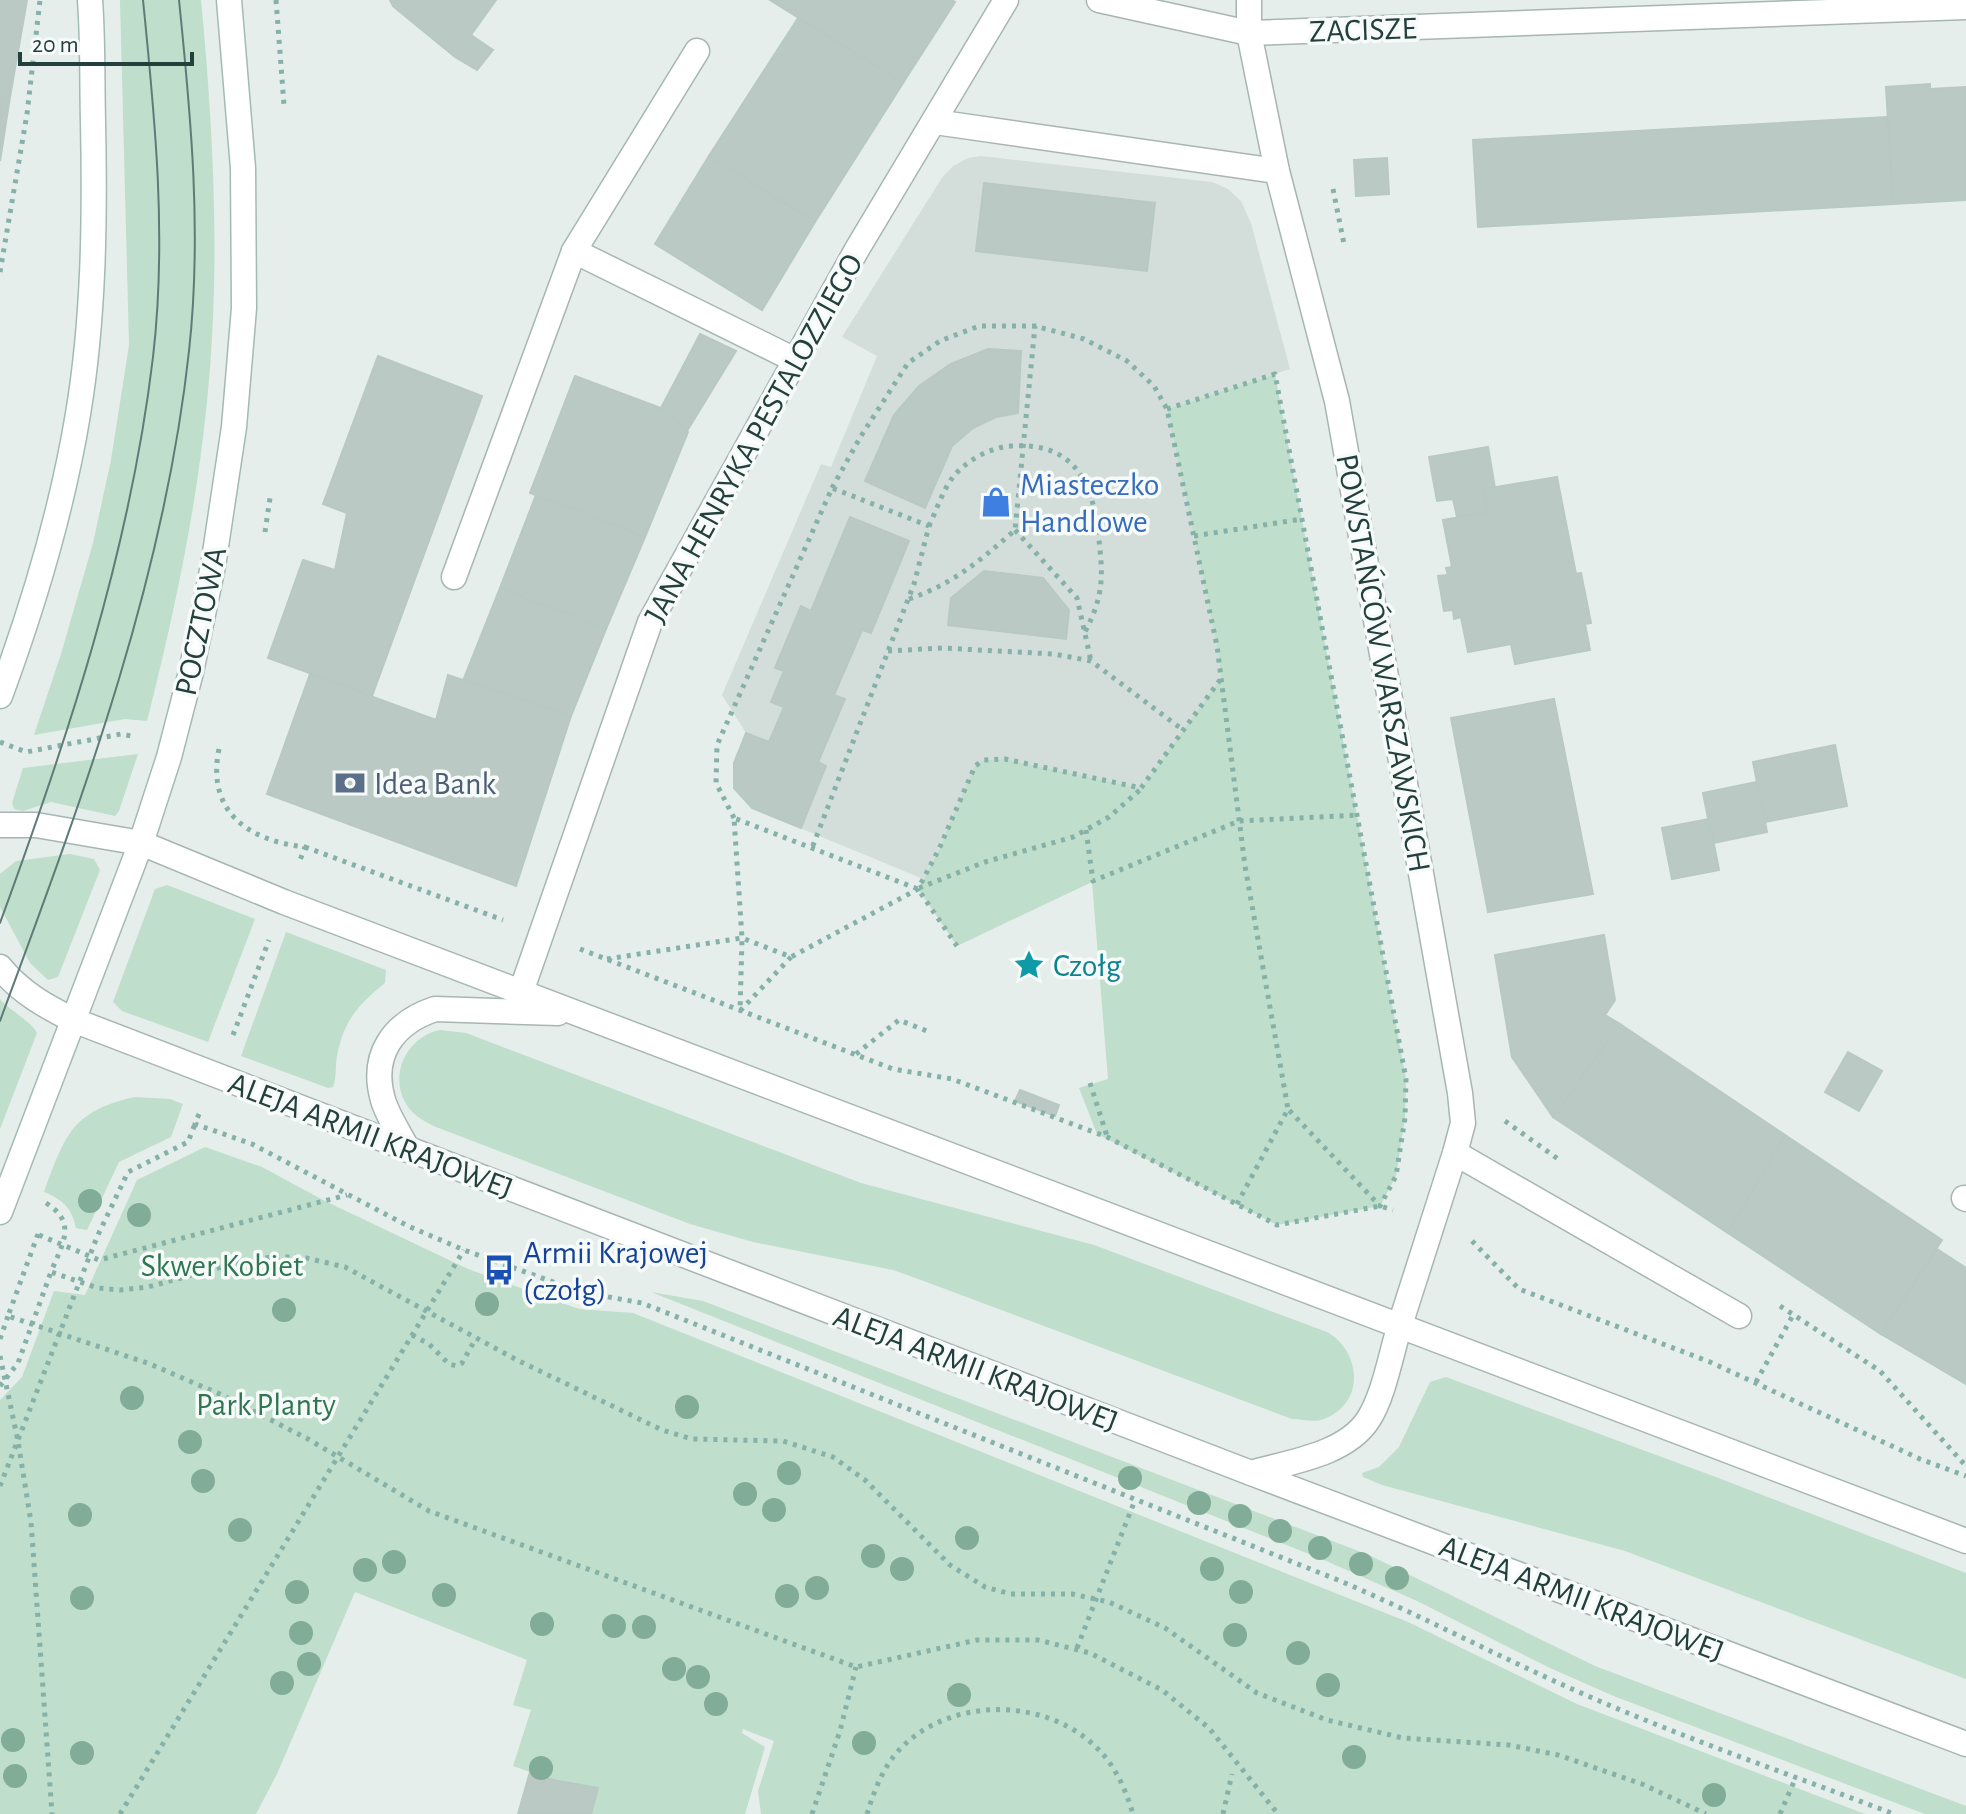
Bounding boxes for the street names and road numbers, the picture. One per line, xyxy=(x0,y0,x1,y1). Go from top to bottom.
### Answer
street label: ZACISZE xyxy=(1309,12,1417,48)
street label: JANA HENRYKA PESTALOZZIEGO xyxy=(639,249,869,628)
street label: POWSTAŃCÓW WARSZAWSKICH xyxy=(1330,451,1439,875)
street label: POCZTOWA xyxy=(170,544,232,698)
street label: ALEJA ARMII KRAJOWEJ xyxy=(224,1067,517,1205)
street label: ALEJA ARMII KRAJOWEJ xyxy=(829,1300,1122,1438)
street label: ALEJA ARMII KRAJOWEJ xyxy=(1435,1530,1728,1668)

